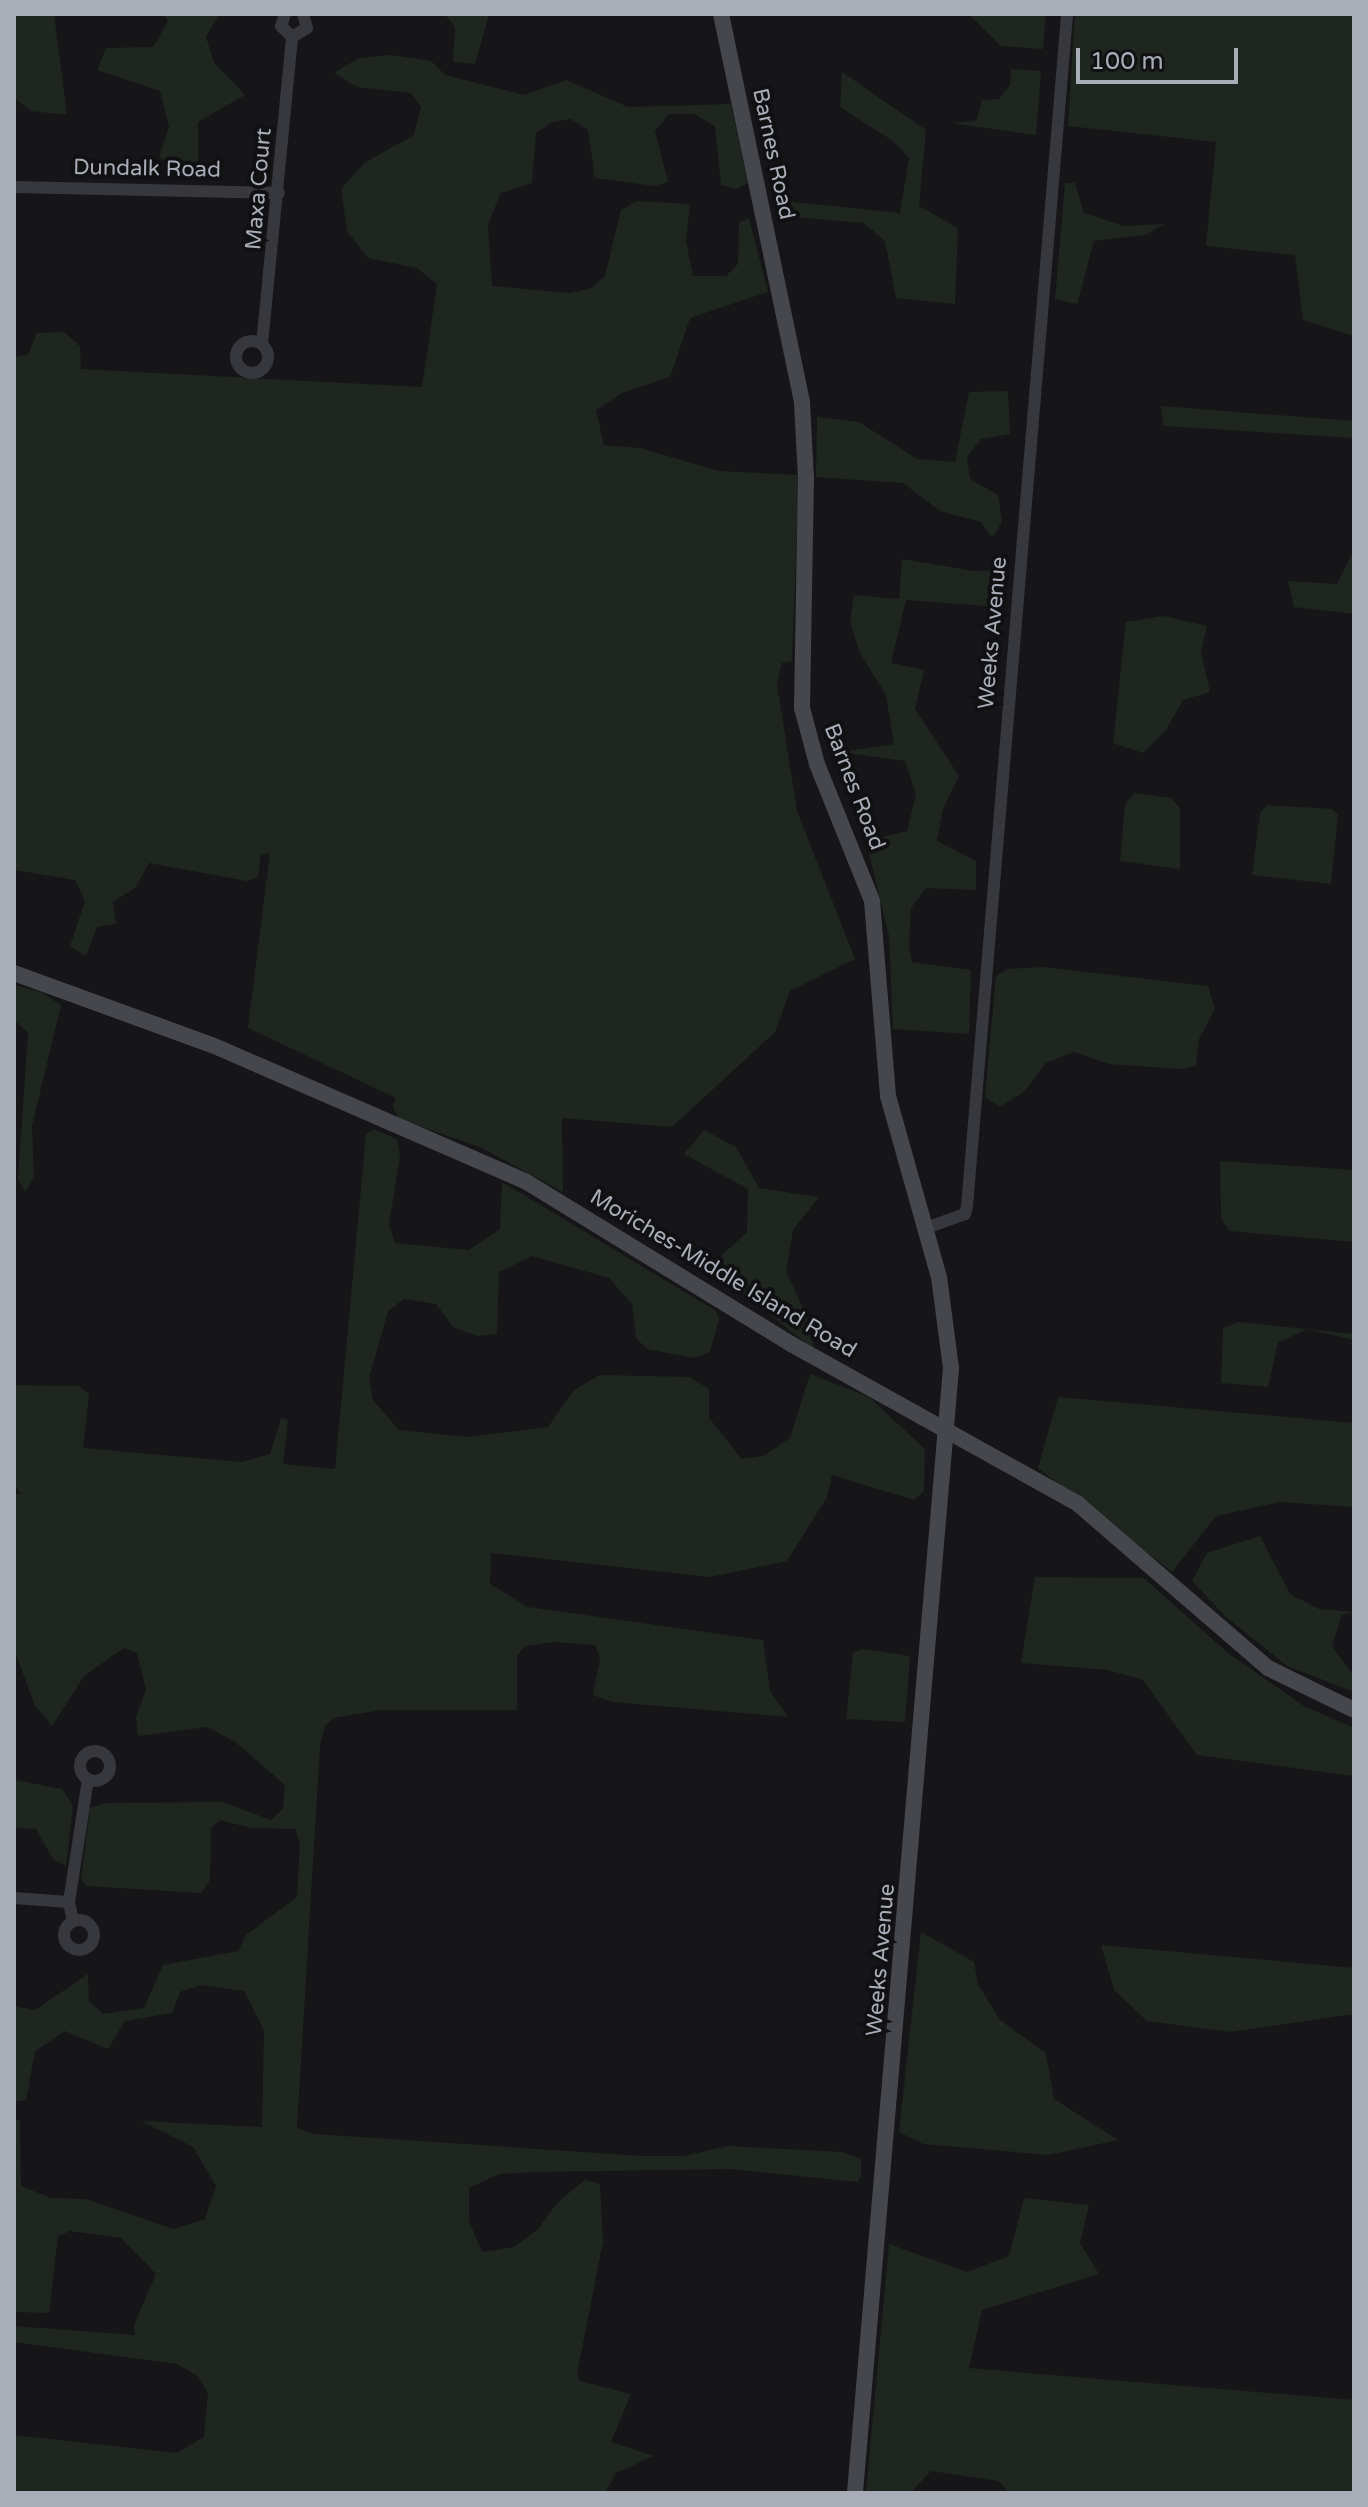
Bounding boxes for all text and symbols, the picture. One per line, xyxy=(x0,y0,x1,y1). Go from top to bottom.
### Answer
scale bar xyxy=(1080,32,1242,82)
text: 100 m xyxy=(1090,47,1164,76)
street label: Barnes Road xyxy=(746,86,800,222)
street label: Maxa Court xyxy=(241,127,277,251)
street label: Dundalk Road xyxy=(73,155,221,183)
street label: Weeks Avenue xyxy=(973,556,1013,710)
street label: Barnes Road xyxy=(818,720,890,854)
street label: Moriches-Middle Island Road xyxy=(585,1184,861,1364)
street label: Weeks Avenue xyxy=(861,1883,901,2037)

